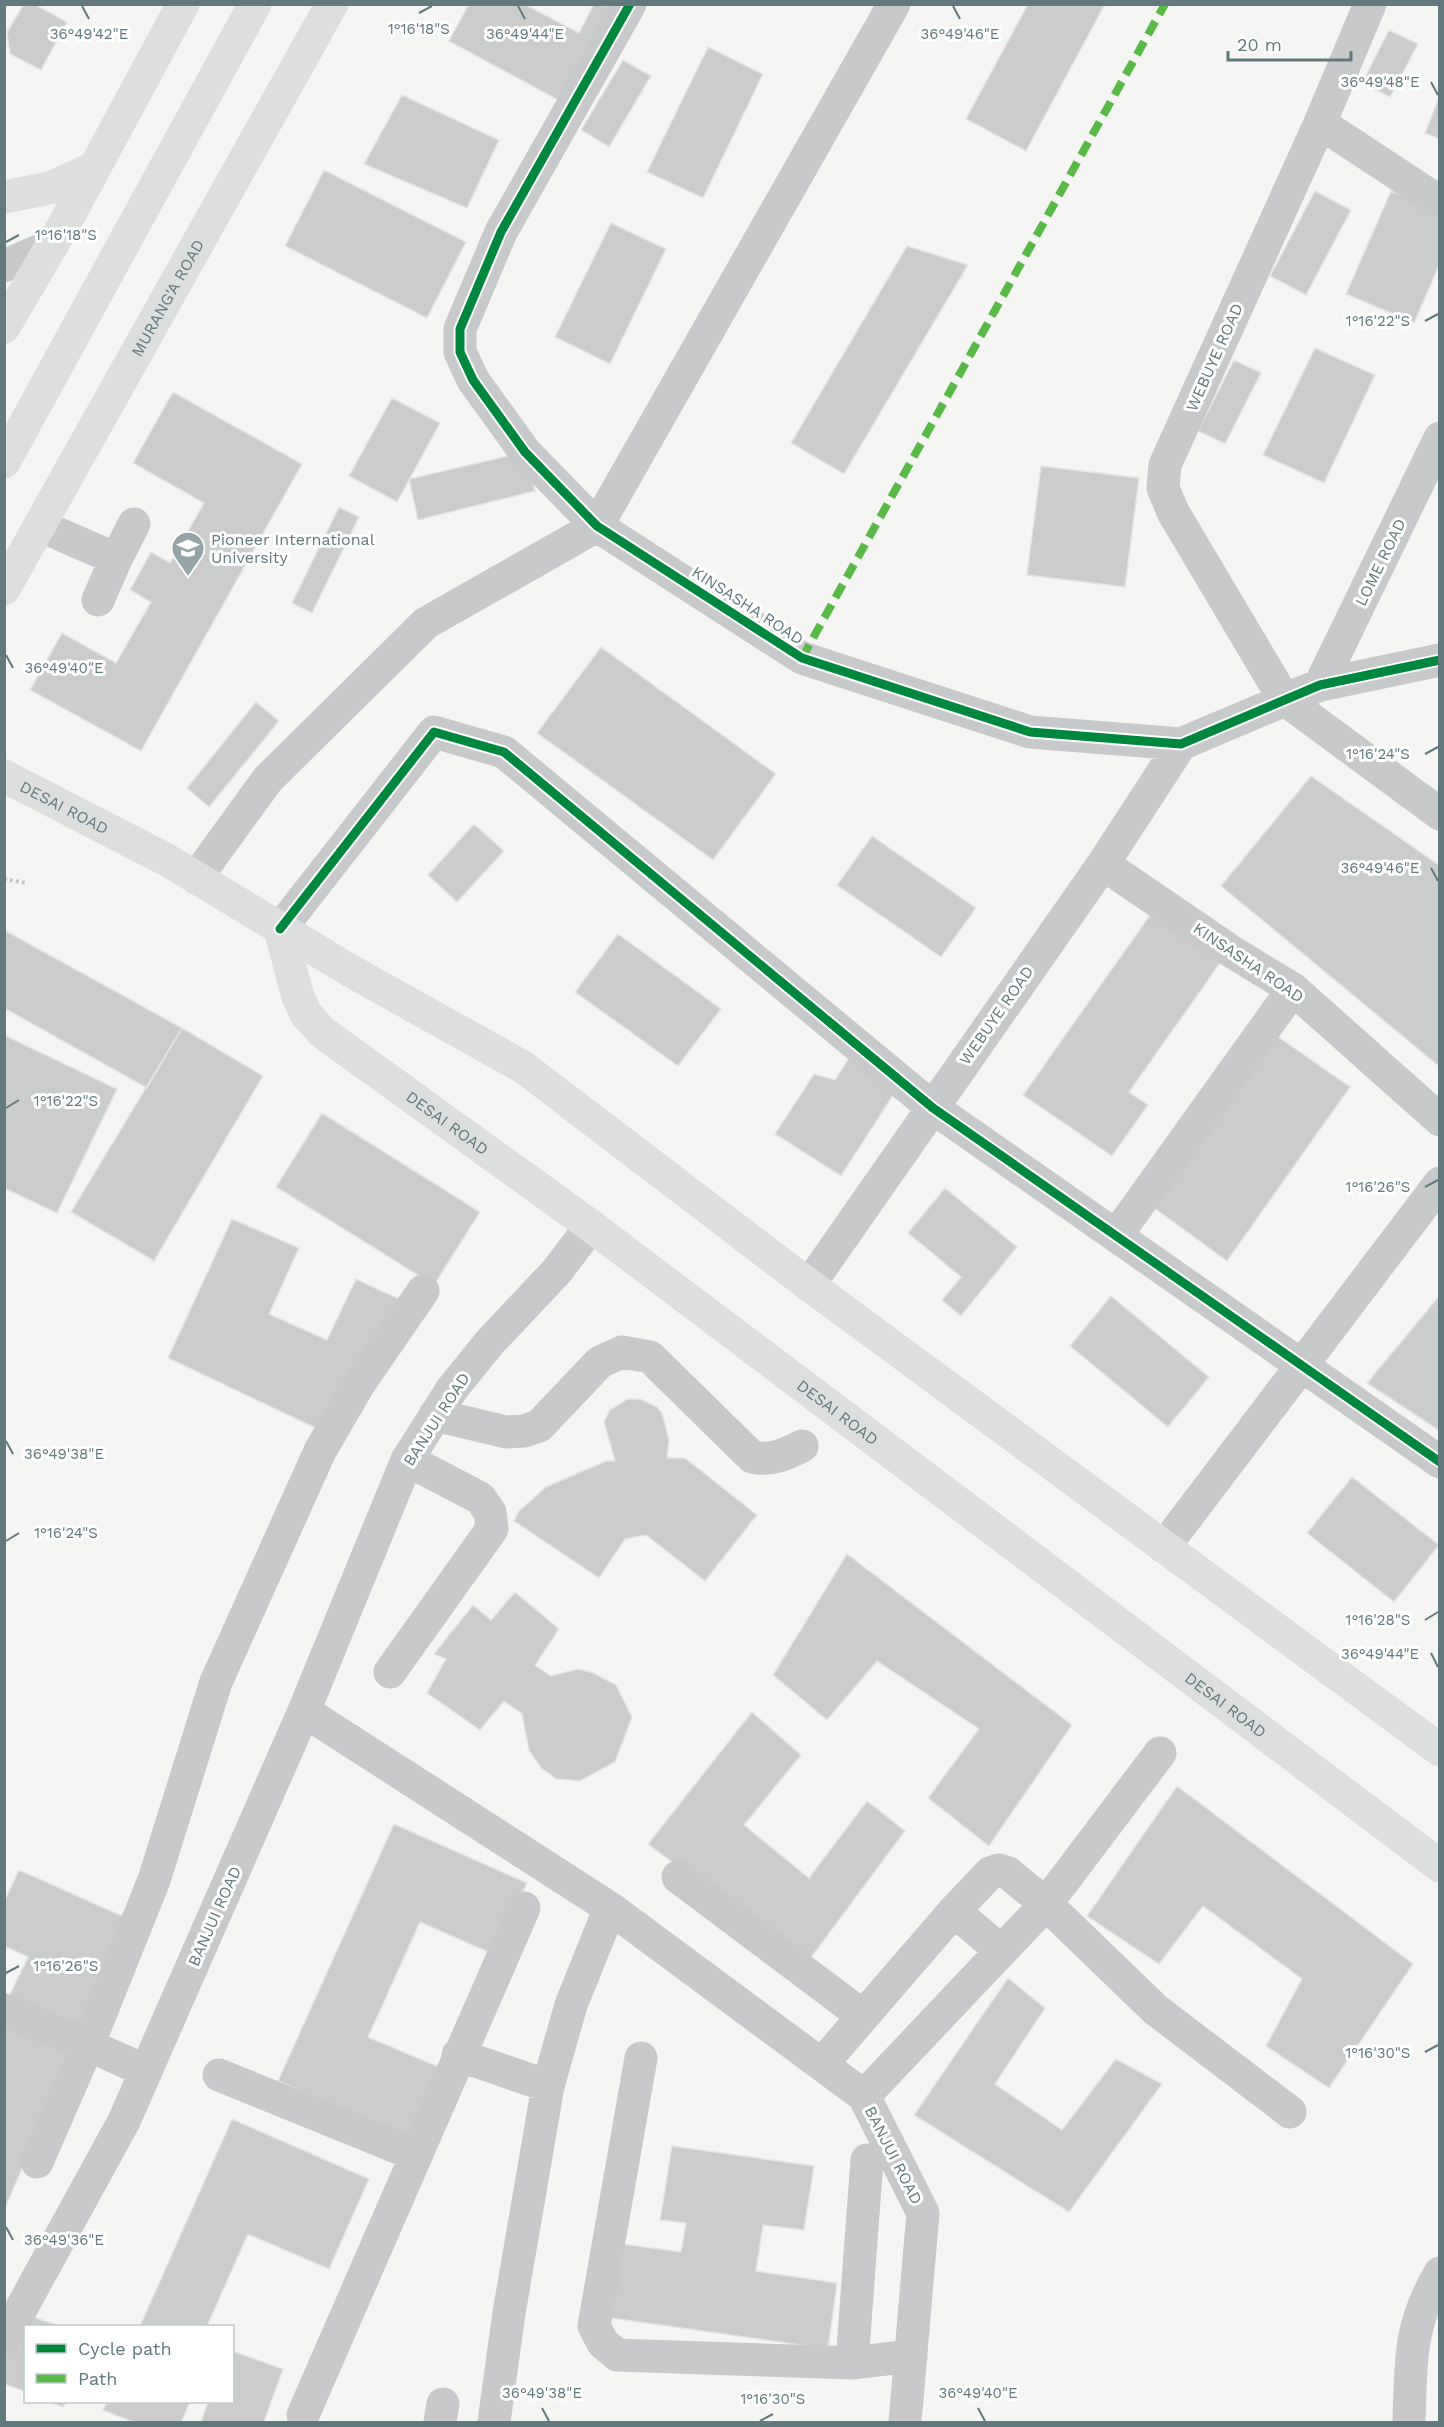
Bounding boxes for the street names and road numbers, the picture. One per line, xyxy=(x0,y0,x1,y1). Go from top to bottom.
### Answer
street label: MURANG'A ROAD xyxy=(127,236,208,360)
street label: WEBUYE ROAD xyxy=(1182,300,1247,414)
street label: LOME ROAD xyxy=(1351,515,1410,609)
street label: KINSASHA ROAD xyxy=(688,562,807,649)
street label: DESAI ROAD xyxy=(17,777,112,838)
street label: KINSASHA ROAD xyxy=(1190,918,1308,1006)
street label: WEBUYE ROAD xyxy=(955,962,1037,1068)
street label: DESAI ROAD xyxy=(402,1087,492,1159)
street label: BANJUI ROAD xyxy=(399,1369,474,1469)
street label: DESAI ROAD xyxy=(793,1376,882,1449)
street label: DESAI ROAD xyxy=(1181,1668,1270,1742)
street label: BANJUI ROAD xyxy=(184,1863,245,1969)
street label: BANJUI ROAD xyxy=(861,2103,926,2207)

